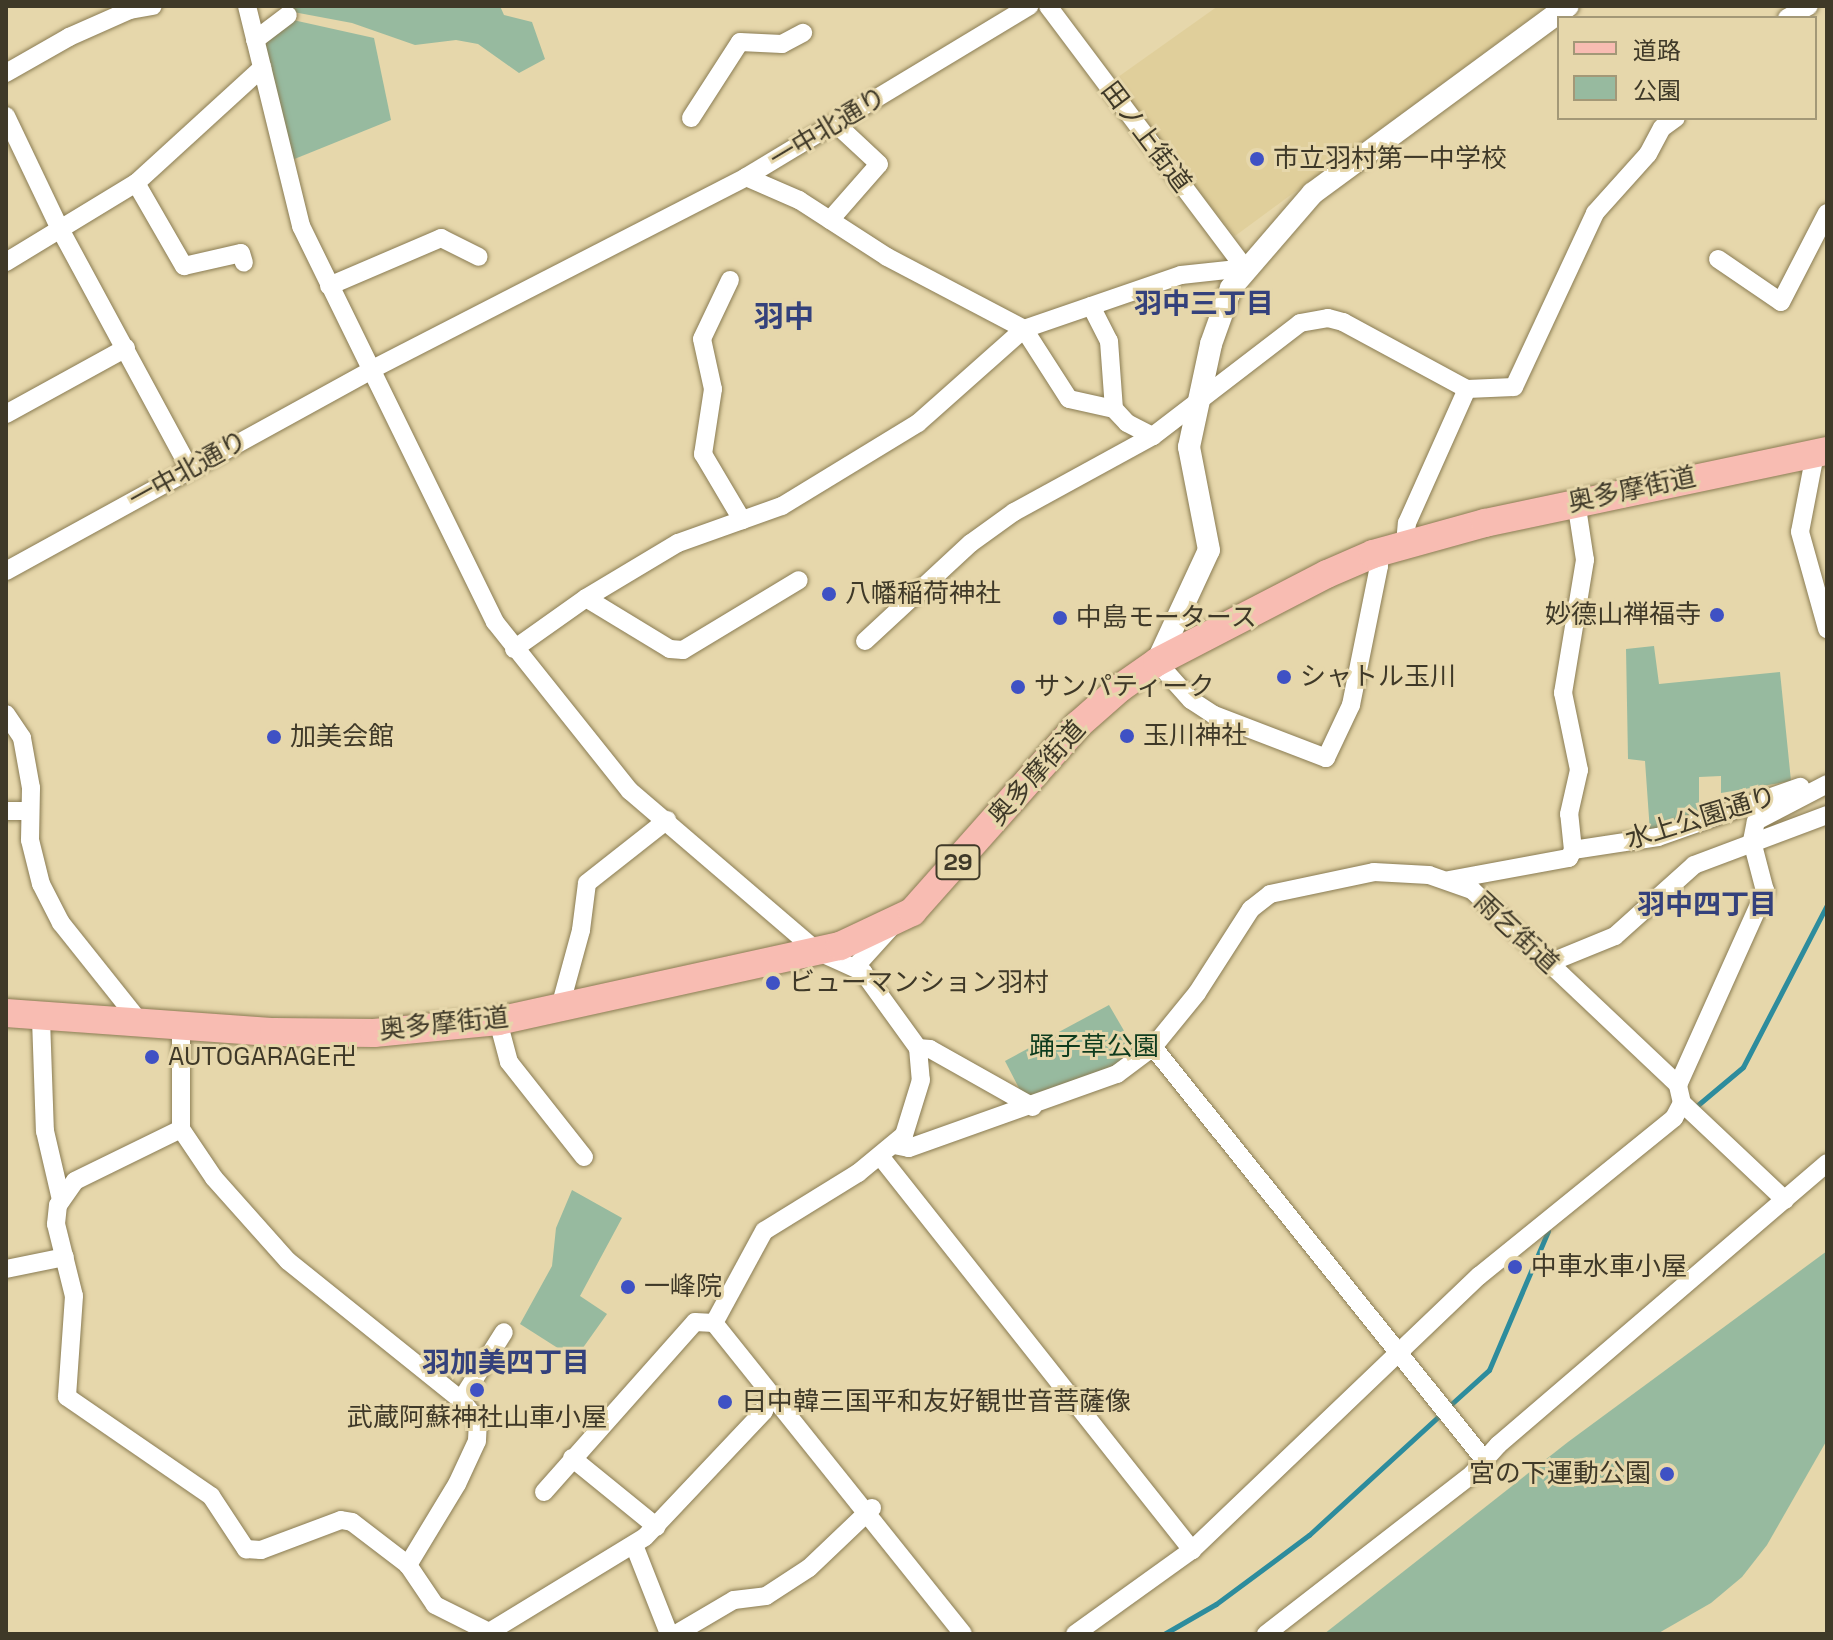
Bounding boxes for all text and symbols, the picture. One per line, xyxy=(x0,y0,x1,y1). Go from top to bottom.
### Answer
legend xyxy=(1557,16,1817,120)
text: 道路 xyxy=(1633,35,1681,66)
text: 公園 xyxy=(1633,75,1681,106)
street label: 田ノ上街道 xyxy=(1094,76,1198,198)
street label: 一中北通り xyxy=(764,81,892,175)
place label: 市立羽村第一中学校 xyxy=(1273,143,1507,175)
marker: 市立羽村第一中学校 xyxy=(1248,150,1266,168)
district label: 羽中三丁目 xyxy=(1134,286,1274,320)
district label: 羽中 xyxy=(754,299,814,335)
street label: 一中北通り xyxy=(124,425,252,515)
street label: 奥多摩街道 xyxy=(1565,461,1699,519)
place label: 八幡稲荷神社 xyxy=(845,578,1001,610)
marker: 八幡稲荷神社 xyxy=(820,585,838,603)
place label: 妙德山禅福寺 xyxy=(1545,599,1701,631)
place label: 中島モータース xyxy=(1076,602,1258,634)
marker: 妙德山禅福寺 xyxy=(1708,606,1726,624)
marker: 中島モータース xyxy=(1051,609,1069,627)
place label: シャトル玉川 xyxy=(1300,661,1456,693)
marker: シャトル玉川 xyxy=(1275,668,1293,686)
place label: サンパティーク xyxy=(1034,671,1216,703)
marker: サンパティーク xyxy=(1009,678,1027,696)
street label: 奥多摩街道 xyxy=(982,714,1092,832)
place label: 玉川神社 xyxy=(1143,720,1247,752)
place label: 加美会館 xyxy=(290,721,394,753)
marker: 玉川神社 xyxy=(1118,727,1136,745)
marker: 加美会館 xyxy=(265,728,283,746)
street label: 水上公園通り xyxy=(1622,780,1780,856)
road number: 29 xyxy=(934,842,982,882)
street label: 雨乞街道 xyxy=(1467,886,1565,980)
district label: 羽中四丁目 xyxy=(1637,887,1777,921)
place label: ビューマンション羽村 xyxy=(789,967,1049,999)
marker: ビューマンション羽村 xyxy=(764,974,782,992)
street label: 奥多摩街道 xyxy=(378,1002,510,1046)
park label: 踊子草公園 xyxy=(1029,1031,1159,1063)
place label: AUTOGARAGE卍 xyxy=(168,1041,357,1073)
marker: AUTOGARAGE卍 xyxy=(143,1048,161,1066)
place label: 中車水車小屋 xyxy=(1531,1251,1687,1283)
marker: 中車水車小屋 xyxy=(1506,1258,1524,1276)
place label: 一峰院 xyxy=(644,1271,722,1303)
marker: 一峰院 xyxy=(619,1278,637,1296)
district label: 羽加美四丁目 xyxy=(422,1345,590,1379)
marker: 武蔵阿蘇神社山車小屋 xyxy=(468,1381,486,1399)
place label: 日中韓三国平和友好観世音菩薩像 xyxy=(741,1386,1131,1418)
marker: 日中韓三国平和友好観世音菩薩像 xyxy=(716,1393,734,1411)
place label: 武蔵阿蘇神社山車小屋 xyxy=(347,1402,607,1434)
place label: 宮の下運動公園 xyxy=(1469,1458,1651,1490)
marker: 宮の下運動公園 xyxy=(1658,1465,1676,1483)

